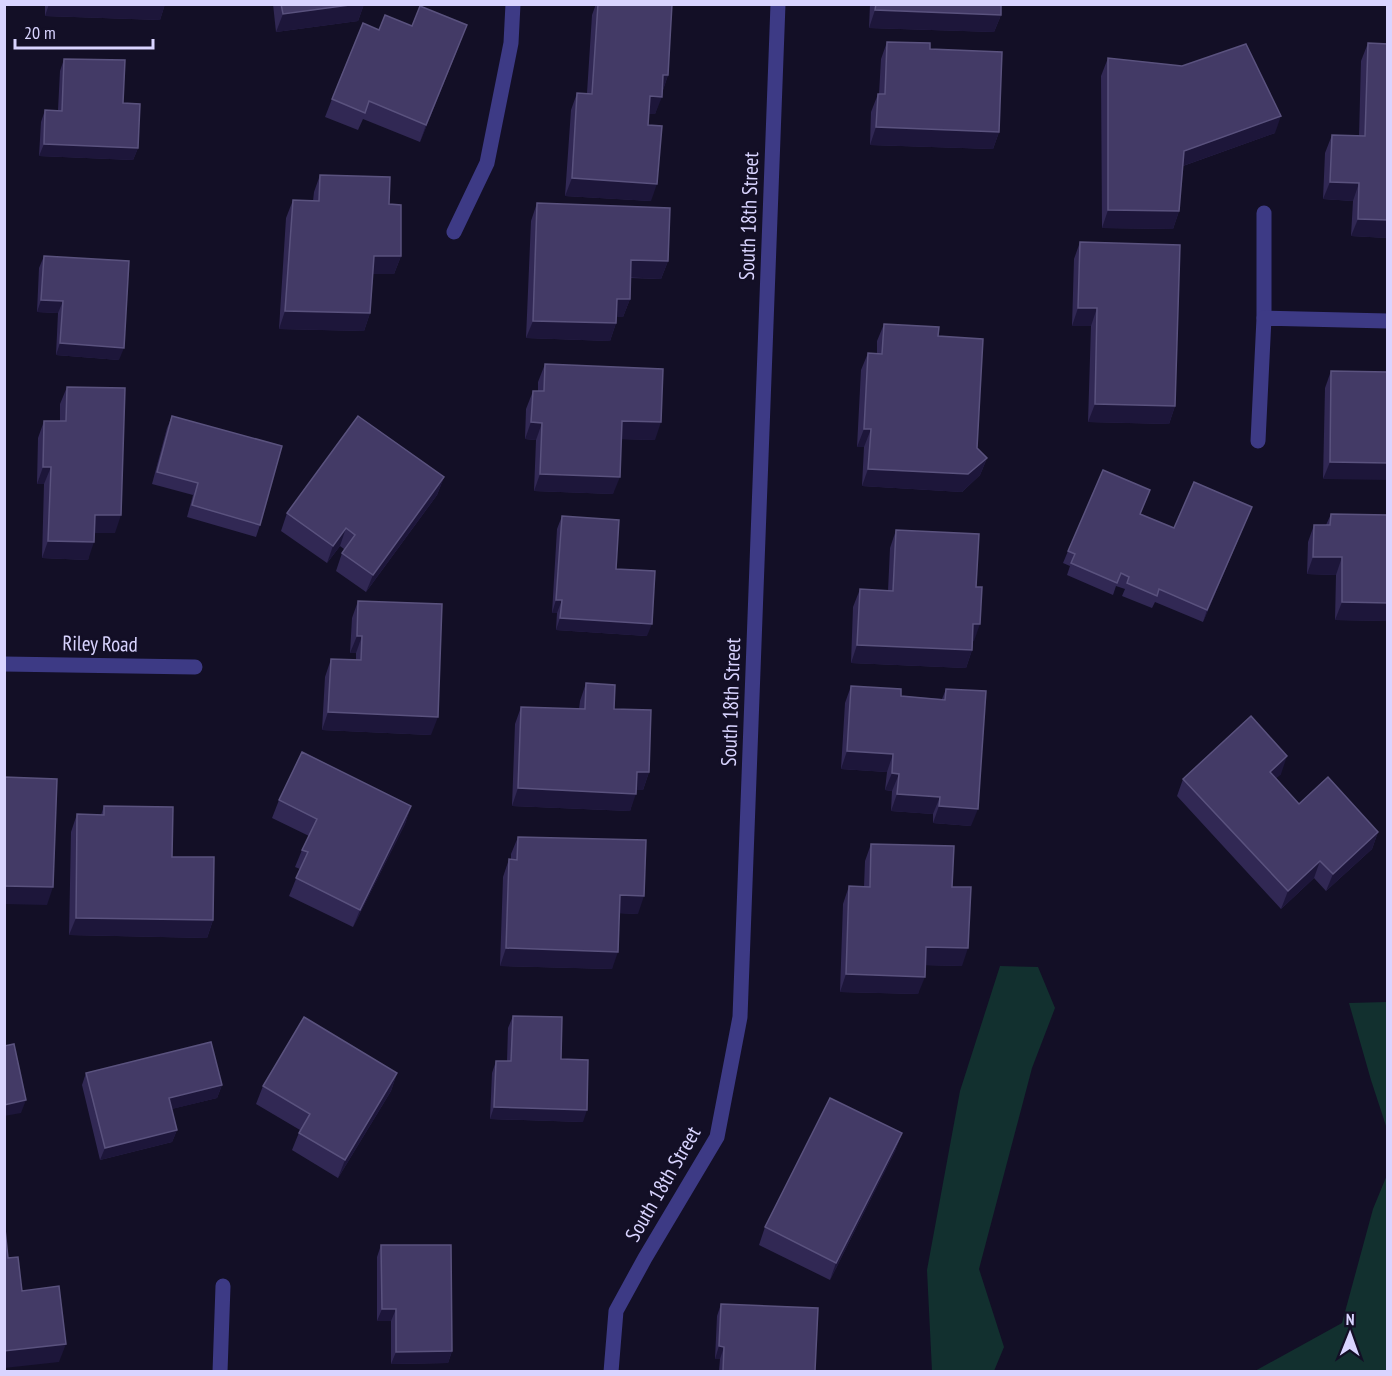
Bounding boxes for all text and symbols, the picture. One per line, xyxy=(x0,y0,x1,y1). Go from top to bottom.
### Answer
scale bar xyxy=(15,12,153,50)
text: 20 m xyxy=(24,21,56,44)
street label: South 18th Street xyxy=(733,151,764,281)
street label: Riley Road xyxy=(62,629,138,658)
street label: South 18th Street xyxy=(715,637,746,767)
street label: South 18th Street xyxy=(619,1121,706,1246)
north arrow xyxy=(1320,1304,1380,1364)
text: N xyxy=(1346,1309,1355,1329)

